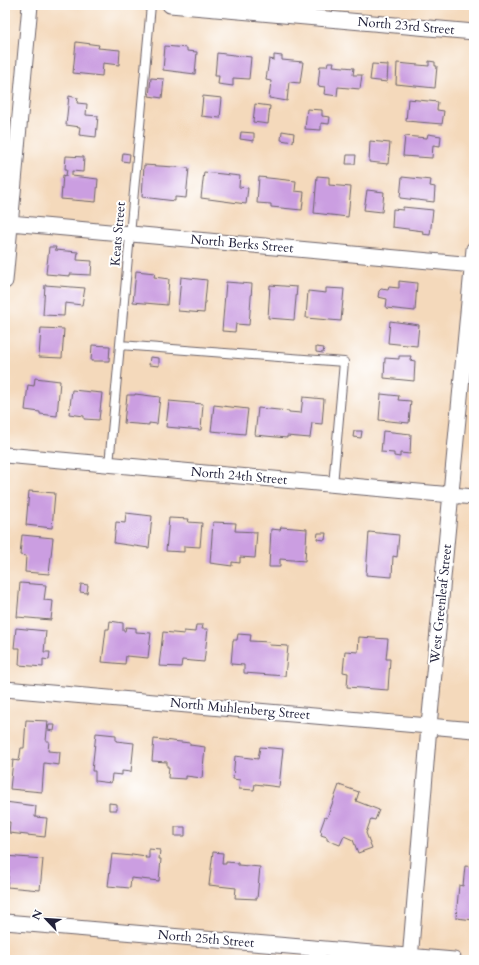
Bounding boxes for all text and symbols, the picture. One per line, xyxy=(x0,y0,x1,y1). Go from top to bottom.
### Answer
street label: North 23rd Street xyxy=(357,13,455,39)
street label: Keats Street xyxy=(106,201,130,267)
street label: North Berks Street xyxy=(190,231,294,257)
street label: North 24th Street xyxy=(190,463,288,489)
street label: West Greenleaf Street xyxy=(426,543,456,666)
street label: North Muhlenberg Street xyxy=(169,694,311,724)
north arrow xyxy=(26,899,66,939)
text: N xyxy=(29,907,46,922)
street label: North 25th Street xyxy=(157,926,255,952)

